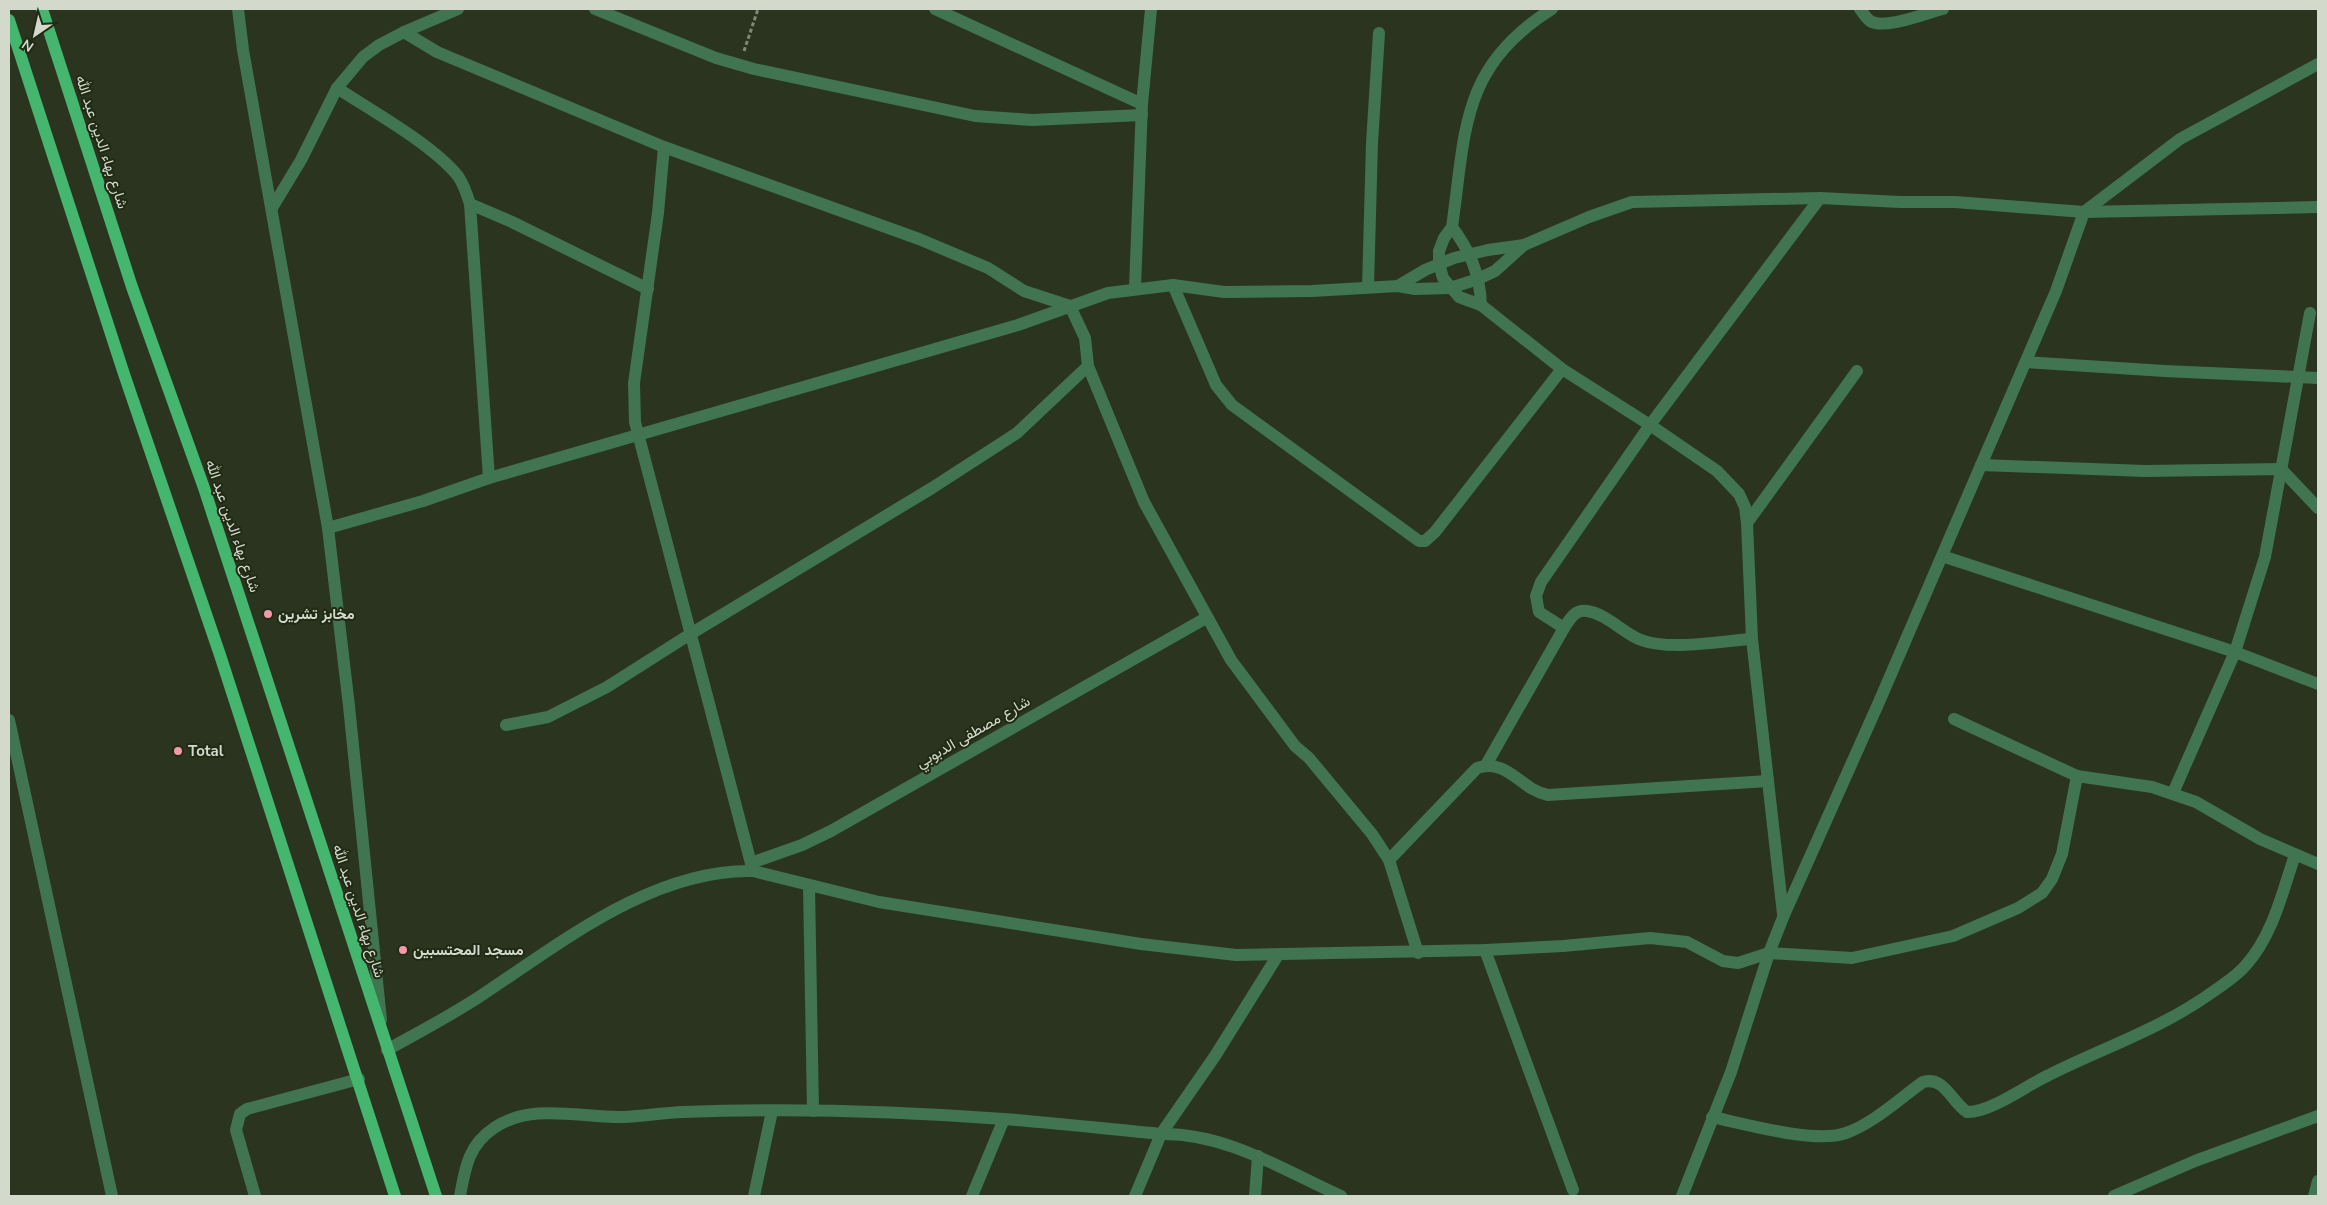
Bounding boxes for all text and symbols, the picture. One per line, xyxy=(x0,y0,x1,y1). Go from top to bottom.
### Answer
north arrow xyxy=(10,10,60,60)
text: N xyxy=(18,35,38,56)
street label: شارع بهاء الدين عبد الله xyxy=(70,73,133,212)
street label: شارع بهاء الدين عبد الله xyxy=(200,457,265,596)
place label: مخابز تشرين xyxy=(278,604,355,624)
marker: مخابز تشرين xyxy=(262,608,274,620)
street label: شارع مصطفى الدبوبي xyxy=(912,691,1035,775)
place label: Total xyxy=(188,741,224,761)
marker: Total xyxy=(172,745,184,757)
street label: شارع بهاء الدين عبد الله xyxy=(327,842,390,981)
place label: مسجد المحتسبين xyxy=(413,940,524,960)
marker: مسجد المحتسبين xyxy=(397,944,409,956)

